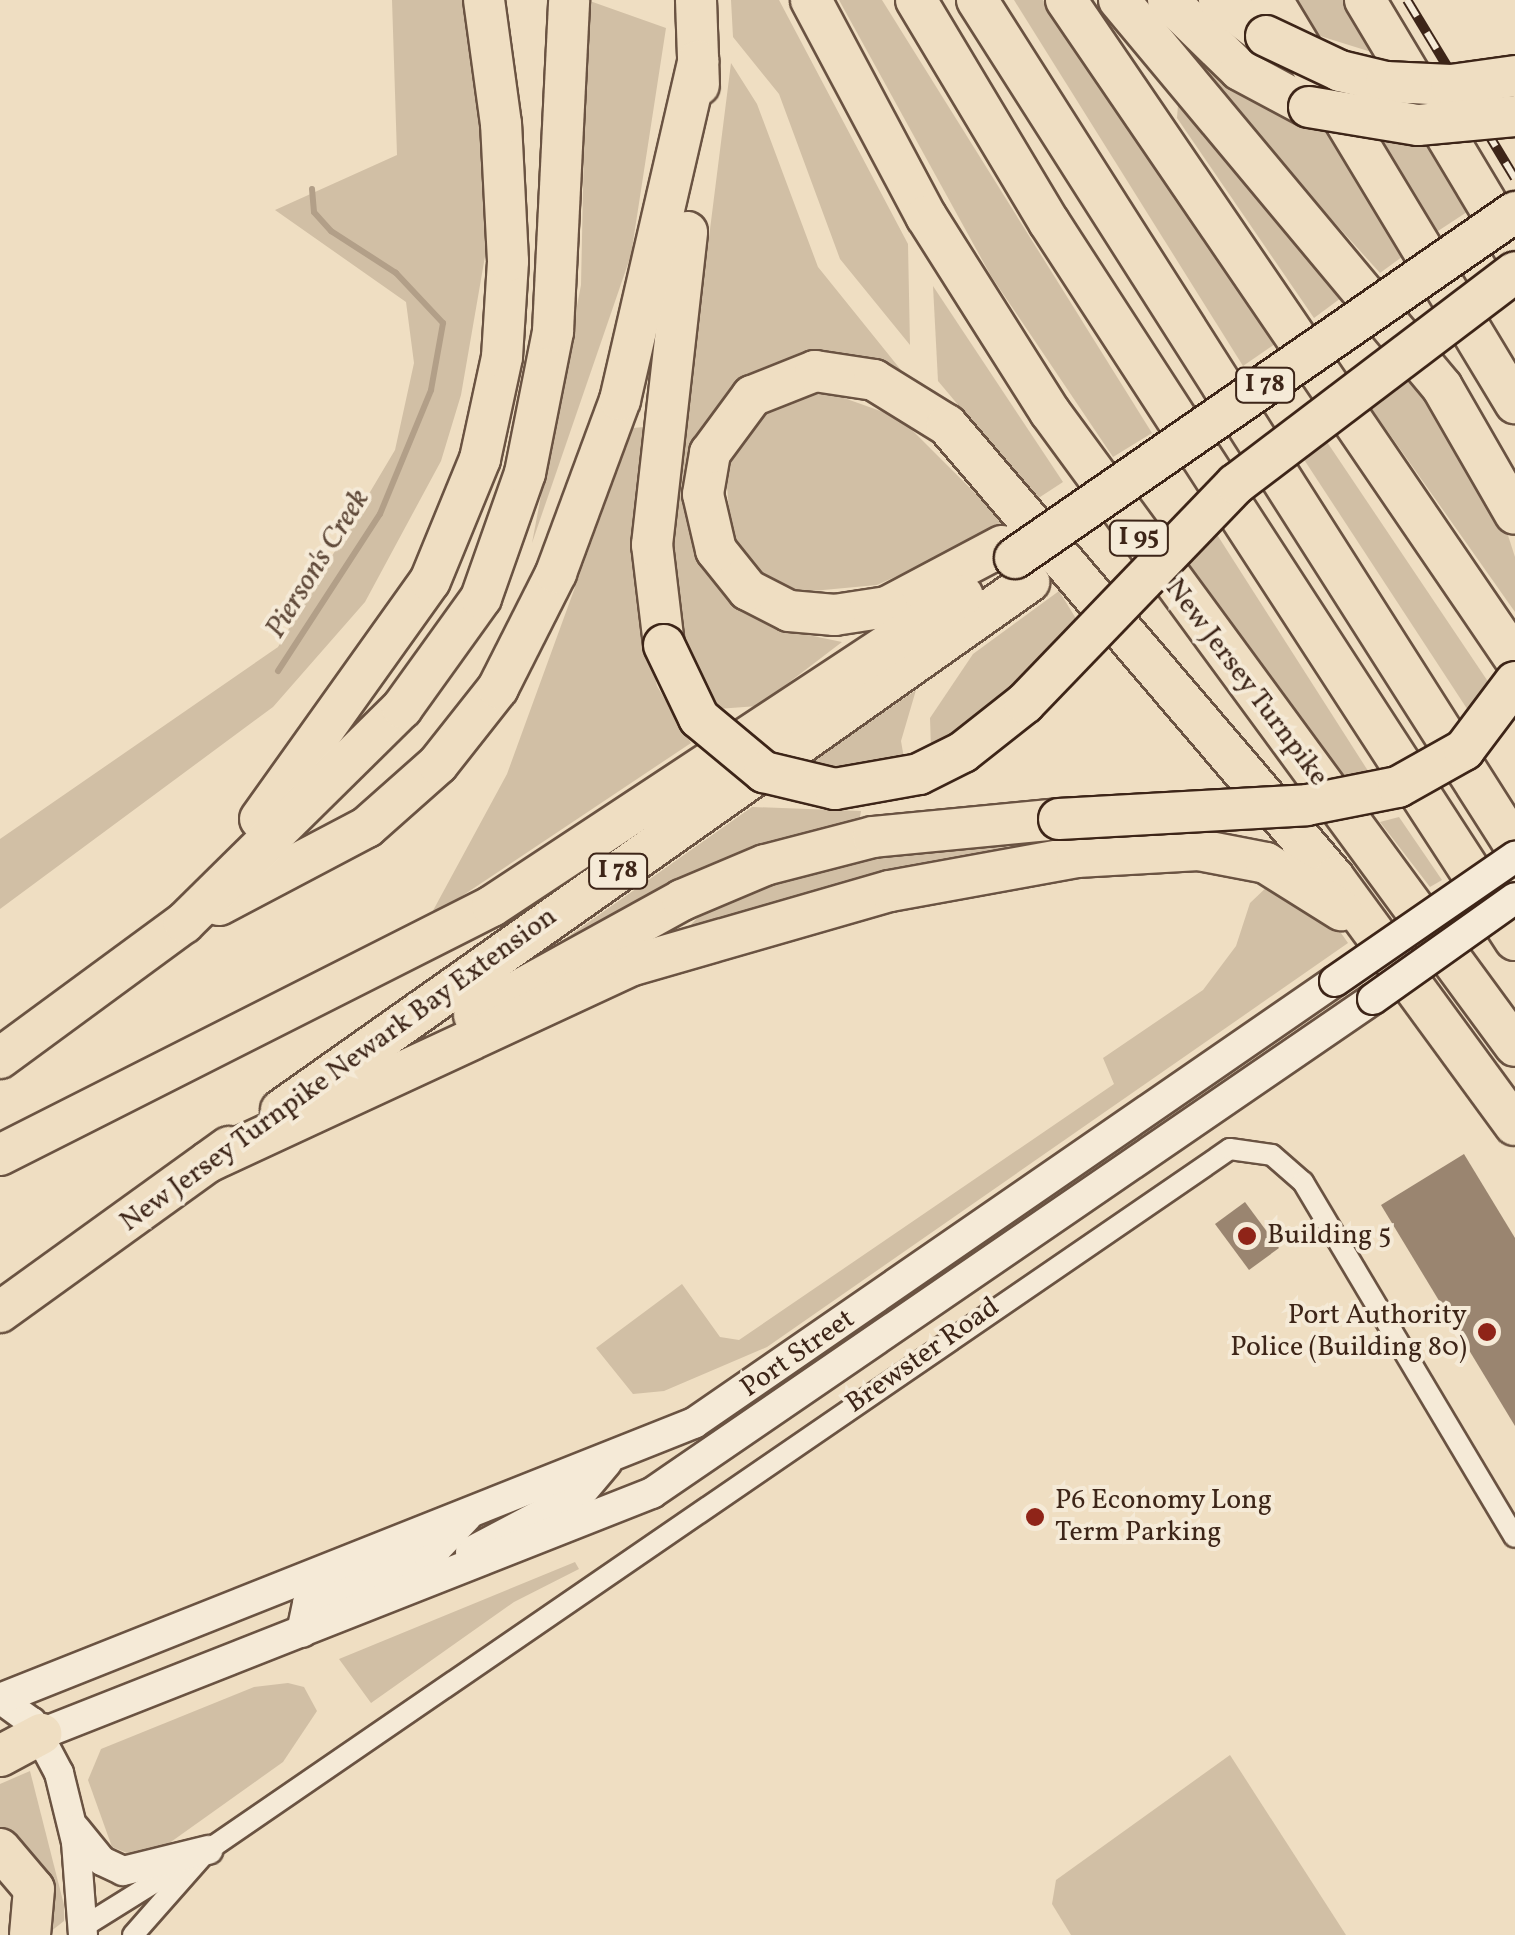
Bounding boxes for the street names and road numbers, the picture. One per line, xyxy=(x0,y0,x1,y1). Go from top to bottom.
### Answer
road number: I 78 xyxy=(1235,365,1295,405)
road number: I 95 xyxy=(1106,518,1172,558)
street label: New Jersey Turnpike xyxy=(1157,572,1335,794)
road number: I 78 xyxy=(588,851,648,891)
street label: New Jersey Turnpike Newark Bay Extension xyxy=(113,899,565,1241)
street label: Brewster Road xyxy=(840,1291,1006,1421)
street label: Port Street xyxy=(735,1303,861,1405)

